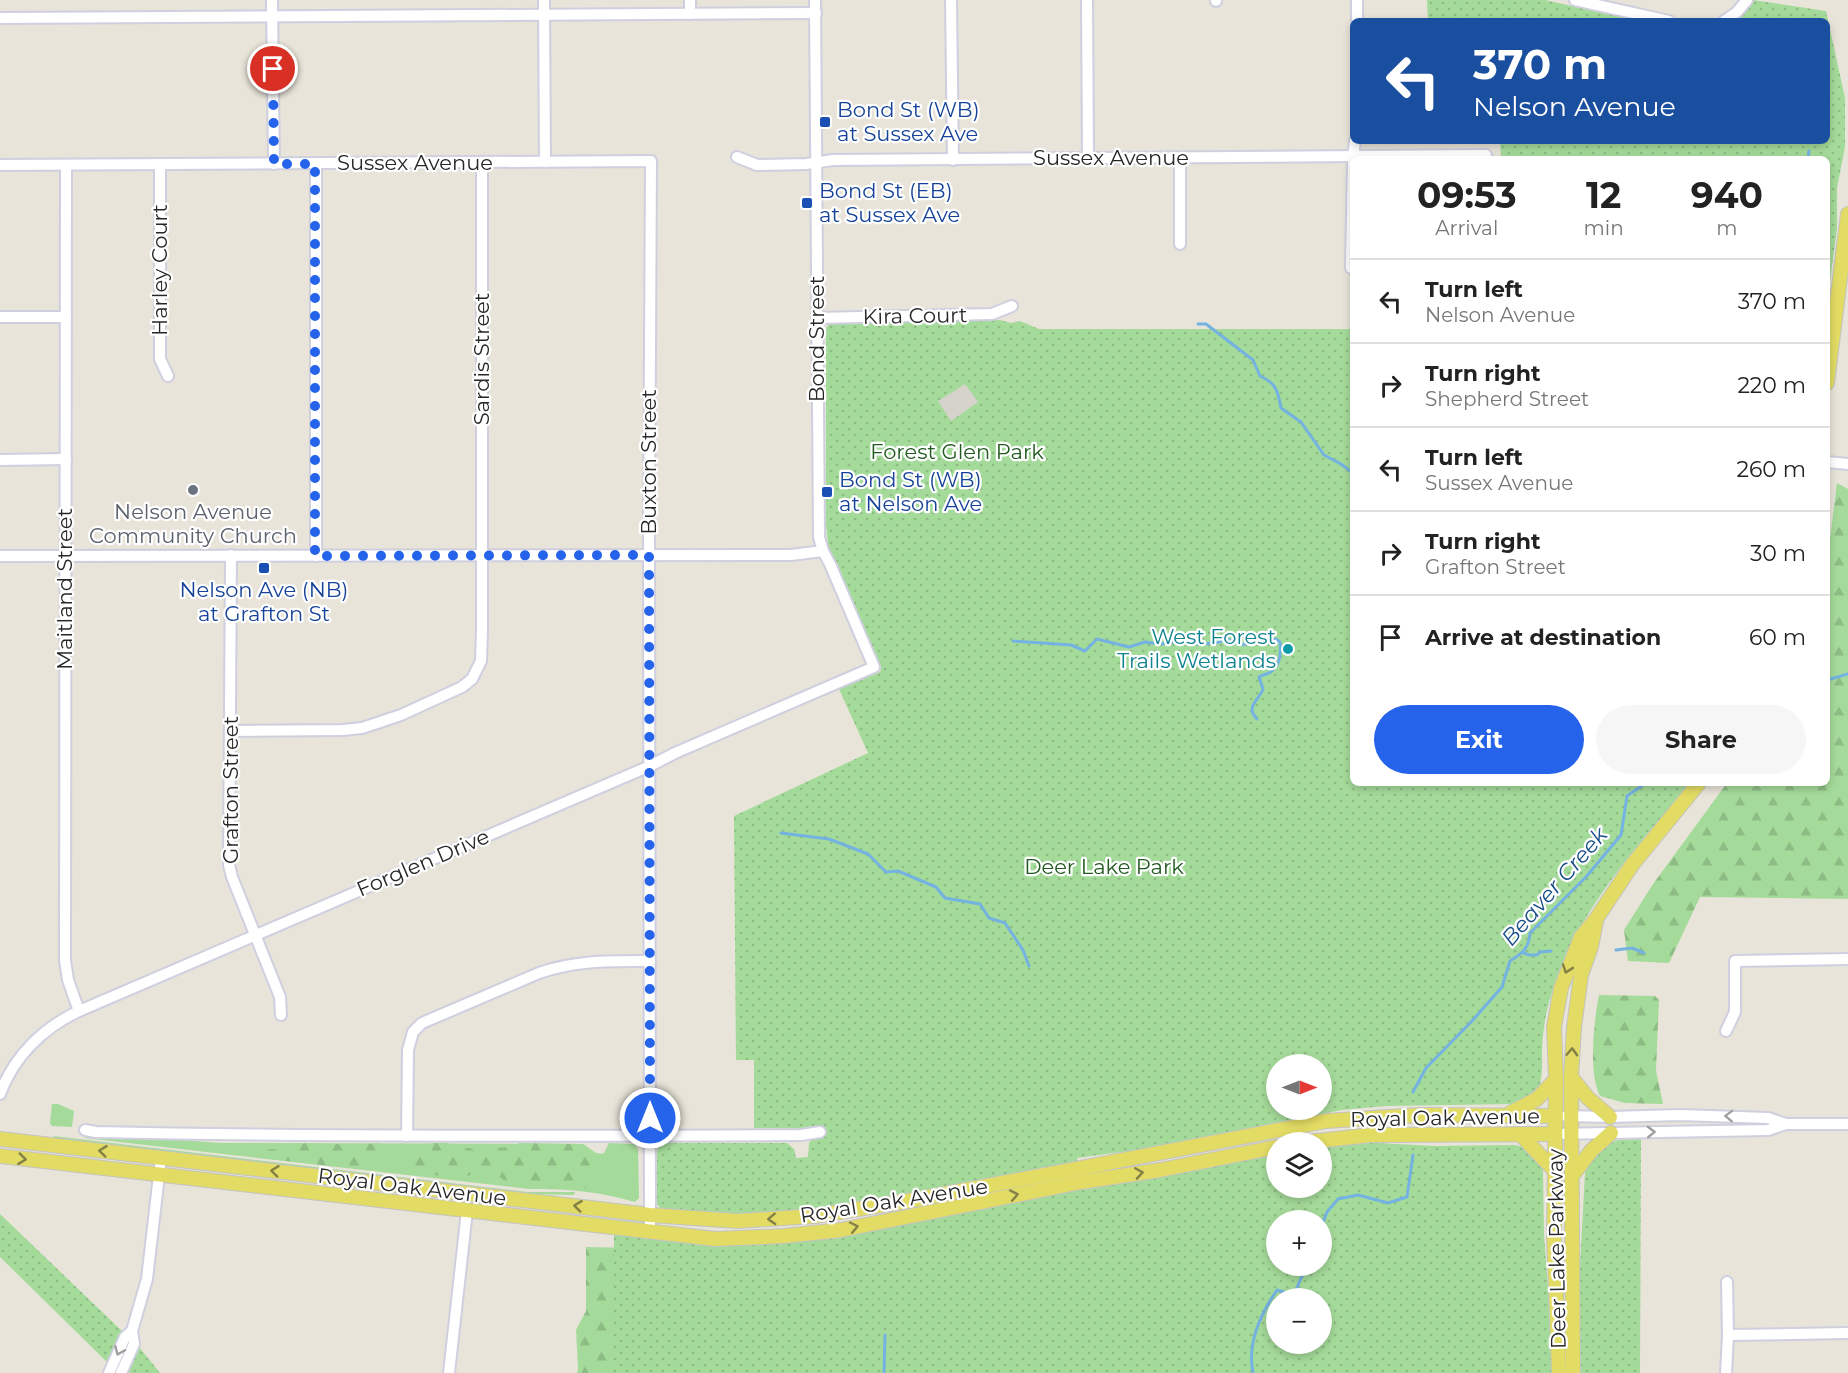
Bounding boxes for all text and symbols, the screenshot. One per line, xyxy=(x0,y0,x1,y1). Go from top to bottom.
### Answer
text: 370 m xyxy=(1473,38,1607,90)
icon: left xyxy=(1374,42,1452,120)
pin xyxy=(247,43,298,94)
icon: arrive xyxy=(256,52,289,85)
text: Nelson Avenue xyxy=(1473,90,1676,123)
place label: Bond St (WB) at Sussex Ave xyxy=(837,97,980,146)
marker: Bond St (WB) at Sussex Ave xyxy=(818,115,832,129)
street label: Sussex Avenue xyxy=(1033,145,1189,170)
street label: Sussex Avenue xyxy=(337,150,493,175)
text: 09:53 xyxy=(1417,173,1516,217)
text: 12 xyxy=(1586,173,1621,217)
text: 940 xyxy=(1691,173,1763,217)
place label: Bond St (EB) at Sussex Ave xyxy=(819,178,960,227)
marker: Bond St (EB) at Sussex Ave xyxy=(800,196,814,210)
street label: Harley Court xyxy=(147,204,172,336)
text: Arrival xyxy=(1435,216,1498,240)
text: min xyxy=(1584,216,1624,240)
text: m xyxy=(1716,216,1737,240)
street label: Bond Street xyxy=(804,276,829,402)
text: Turn left xyxy=(1425,276,1523,303)
icon: left xyxy=(1374,285,1407,318)
text: 370 m xyxy=(1738,288,1806,315)
street label: Sardis Street xyxy=(469,293,494,425)
street label: Kira Court xyxy=(862,302,968,329)
text: Nelson Avenue xyxy=(1425,303,1575,327)
text: Turn right xyxy=(1425,360,1540,387)
icon: right xyxy=(1374,369,1407,402)
text: 220 m xyxy=(1737,372,1806,399)
text: Shepherd Street xyxy=(1425,387,1589,411)
street label: Buxton Street xyxy=(636,389,661,535)
park label: Forest Glen Park xyxy=(870,439,1044,464)
text: Turn left xyxy=(1425,444,1523,471)
icon: left xyxy=(1374,453,1407,486)
text: 260 m xyxy=(1736,456,1806,483)
place label: Bond St (WB) at Nelson Ave xyxy=(839,467,982,516)
text: Sussex Avenue xyxy=(1425,471,1573,495)
marker: Nelson Avenue Community Church xyxy=(186,483,200,497)
marker: Bond St (WB) at Nelson Ave xyxy=(820,485,834,499)
place label: Nelson Avenue Community Church xyxy=(89,499,297,548)
street label: Maitland Street xyxy=(52,508,77,670)
text: Turn right xyxy=(1425,528,1540,555)
icon: right xyxy=(1374,537,1407,570)
text: 30 m xyxy=(1750,540,1806,567)
text: Grafton Street xyxy=(1425,555,1566,579)
marker: Nelson Ave (NB) at Grafton St xyxy=(257,561,271,575)
place label: Nelson Ave (NB) at Grafton St xyxy=(179,577,349,626)
icon: arrive xyxy=(1374,621,1407,654)
place label: West Forest Trails Wetlands xyxy=(1117,624,1276,673)
text: Arrive at destination xyxy=(1425,624,1661,651)
text: 60 m xyxy=(1749,624,1806,651)
marker: West Forest Trails Wetlands xyxy=(1281,642,1295,656)
button: Exit xyxy=(1374,705,1584,774)
button: Share xyxy=(1596,705,1806,774)
street label: Grafton Street xyxy=(218,716,243,864)
water label: Beaver Creek xyxy=(1496,821,1614,951)
street label: Forglen Drive xyxy=(353,823,493,902)
park label: Deer Lake Park xyxy=(1024,854,1184,879)
one-way arrow xyxy=(1562,963,1575,974)
one-way arrow xyxy=(1566,1047,1579,1056)
north arrow xyxy=(1266,1054,1332,1120)
map controls xyxy=(1266,1054,1332,1354)
position arrow xyxy=(618,1086,682,1150)
street label: Royal Oak Avenue xyxy=(1350,1103,1540,1132)
one-way arrow xyxy=(1724,1110,1733,1123)
one-way arrow xyxy=(1646,1126,1655,1138)
button: layers xyxy=(1266,1132,1332,1198)
one-way arrow xyxy=(99,1145,108,1158)
street label: Deer Lake Parkway xyxy=(1542,1148,1571,1349)
one-way arrow xyxy=(18,1152,27,1165)
street label: Royal Oak Avenue xyxy=(316,1163,508,1210)
one-way arrow xyxy=(271,1165,280,1178)
one-way arrow xyxy=(1134,1168,1144,1180)
street label: Royal Oak Avenue xyxy=(798,1173,990,1228)
one-way arrow xyxy=(1009,1189,1019,1202)
one-way arrow xyxy=(573,1201,582,1213)
button: + xyxy=(1266,1210,1332,1276)
one-way arrow xyxy=(767,1213,776,1226)
one-way arrow xyxy=(849,1222,859,1235)
button: − xyxy=(1266,1288,1332,1354)
one-way arrow xyxy=(114,1344,126,1355)

